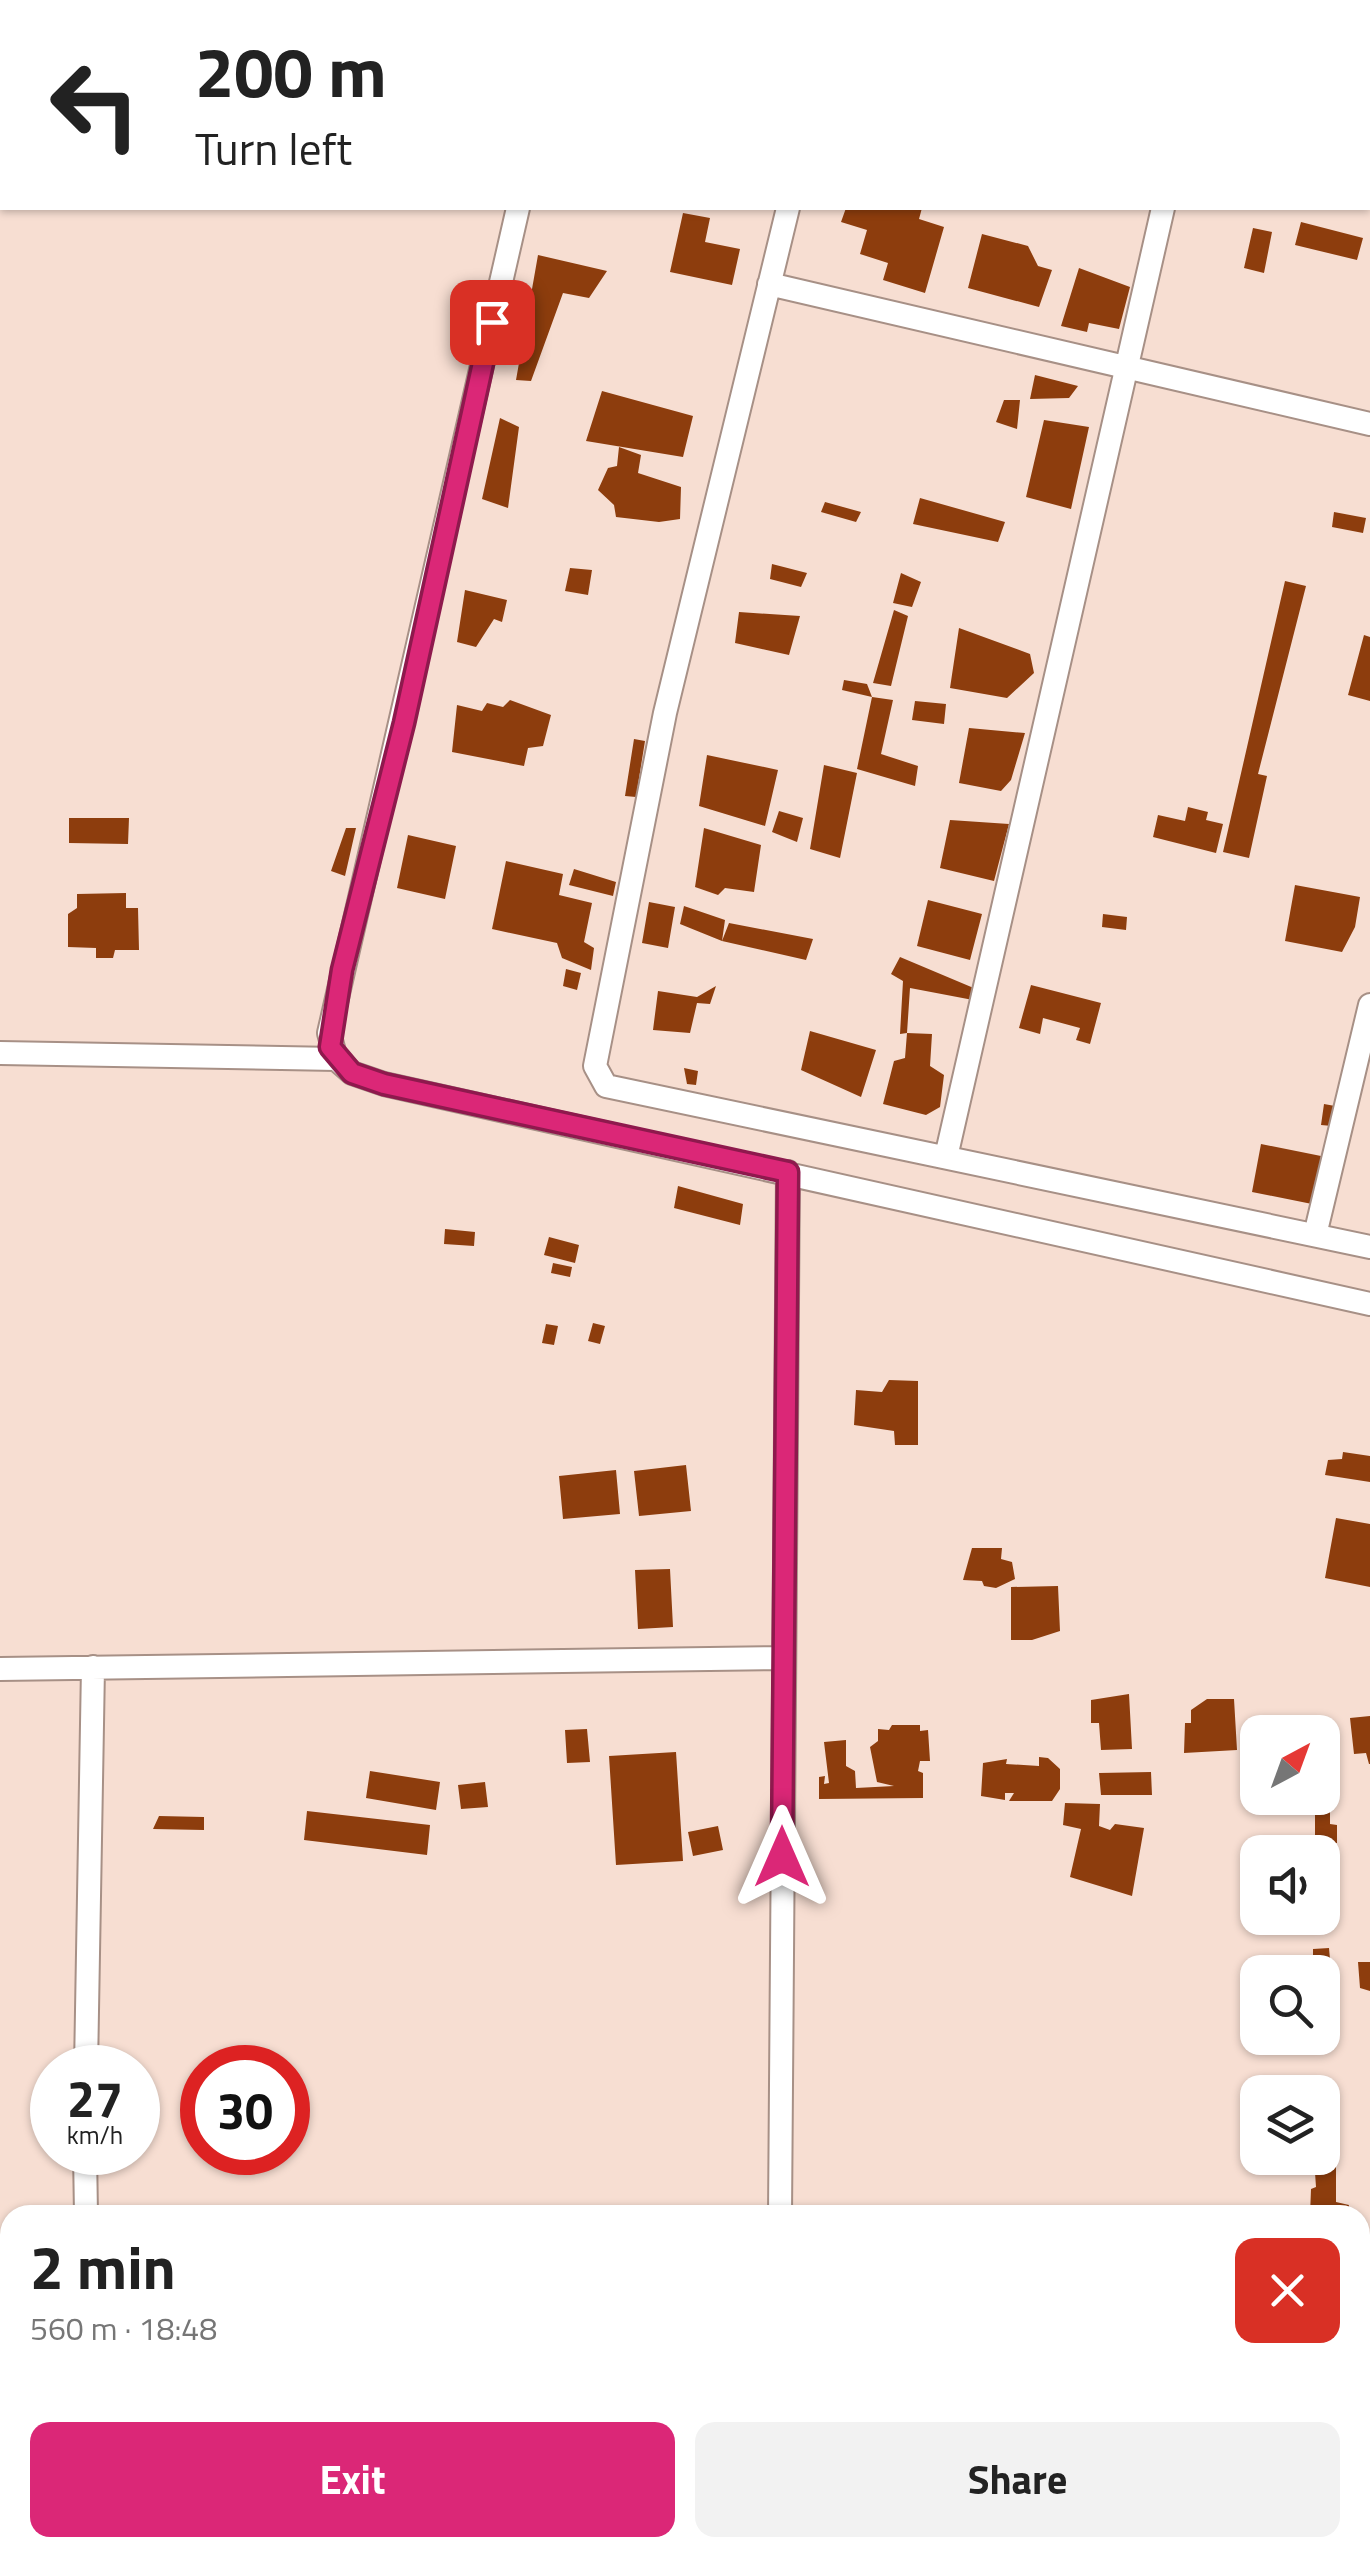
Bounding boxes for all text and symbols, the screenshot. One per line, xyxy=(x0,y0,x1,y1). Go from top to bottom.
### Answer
text: 200 m xyxy=(195,18,387,124)
icon: left xyxy=(30,40,160,170)
text: Turn left xyxy=(195,114,352,182)
pin xyxy=(450,280,535,365)
icon: arrive xyxy=(465,295,520,350)
north arrow xyxy=(1240,1715,1340,1815)
map controls xyxy=(1240,1715,1340,2175)
position arrow xyxy=(730,1805,834,1909)
button: sound xyxy=(1240,1835,1340,1935)
button: search xyxy=(1240,1955,1340,2055)
speed limit sign: 30 xyxy=(180,2045,310,2175)
text: 27 xyxy=(67,2060,123,2136)
button: layers xyxy=(1240,2075,1340,2175)
text: km/h xyxy=(67,2116,123,2154)
text: 2 min xyxy=(30,2221,176,2312)
button: close xyxy=(1235,2238,1340,2343)
text: 560 m · 18:48 xyxy=(30,2304,217,2352)
button: Exit xyxy=(30,2422,675,2537)
button: Share xyxy=(695,2422,1340,2537)

